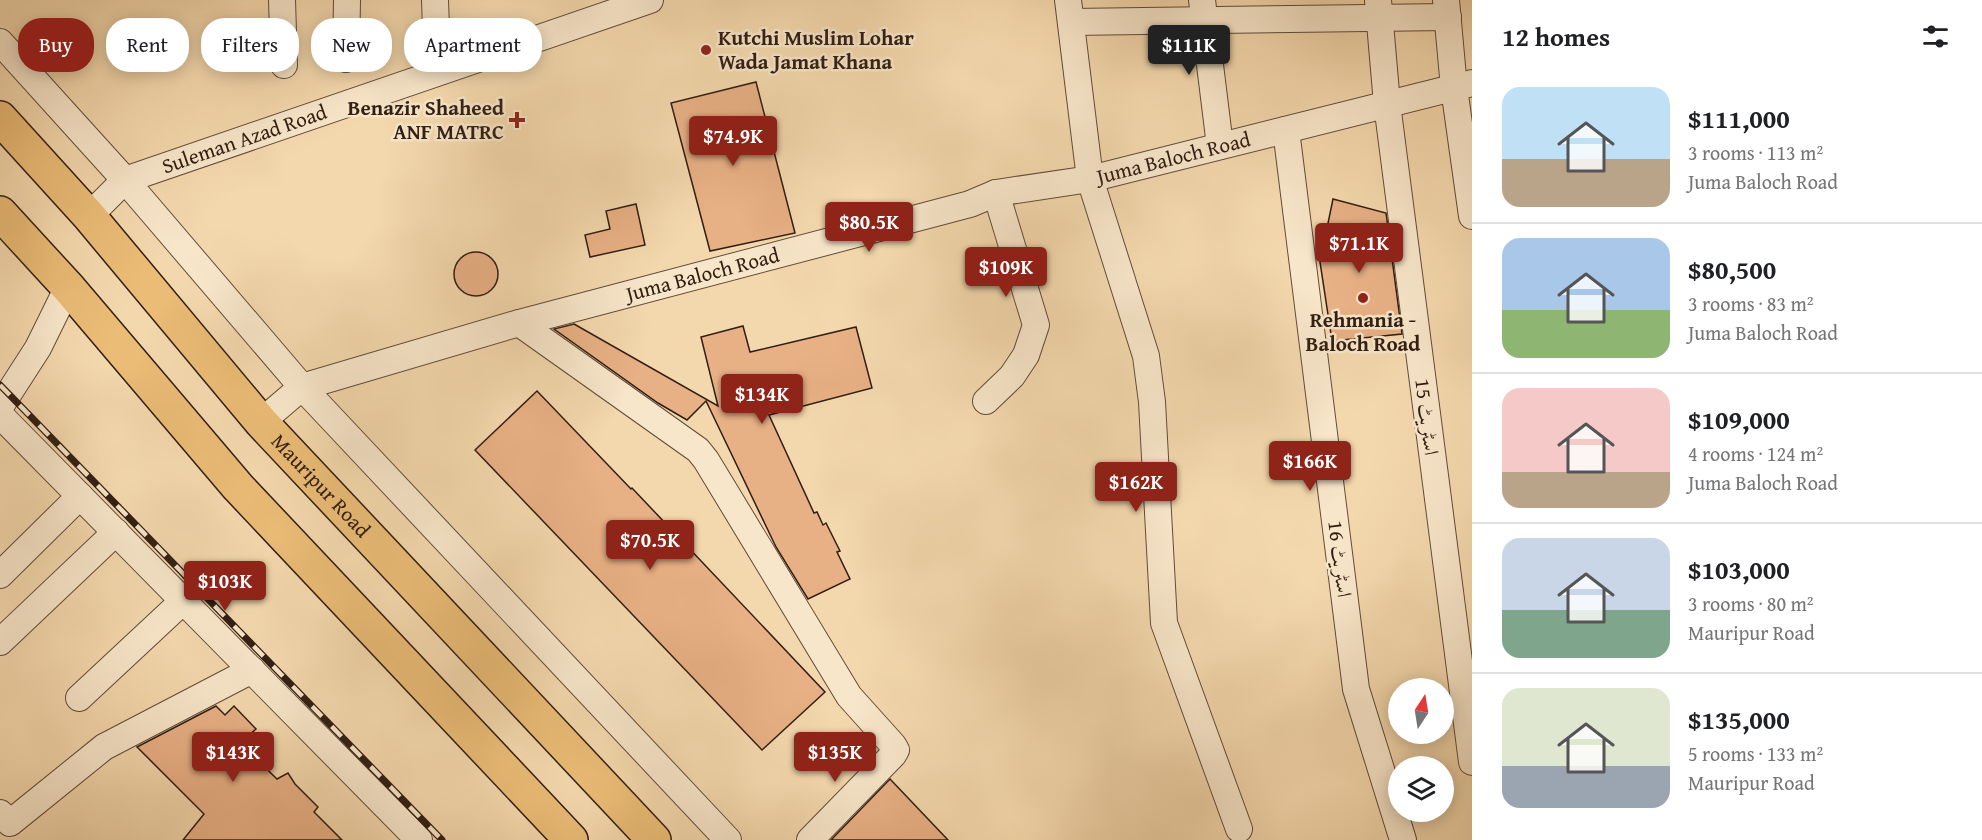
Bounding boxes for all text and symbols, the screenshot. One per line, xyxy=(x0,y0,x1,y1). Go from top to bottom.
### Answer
text: 12 homes xyxy=(1502,17,1610,56)
chip: Buy xyxy=(18,18,94,72)
chip: Rent xyxy=(106,18,189,72)
chip: Filters xyxy=(201,18,299,72)
chip: New xyxy=(311,18,392,72)
chip: Apartment xyxy=(404,18,542,72)
icon: filters xyxy=(1919,20,1952,53)
place label: Kutchi Muslim Lohar Wada Jamat Khana xyxy=(718,22,914,77)
pin: $111K xyxy=(1147,25,1231,76)
text: $111K xyxy=(1162,30,1216,59)
marker: Kutchi Muslim Lohar Wada Jamat Khana xyxy=(699,43,713,57)
place label: Benazir Shaheed ANF MATRC xyxy=(347,92,504,147)
street label: Suleman Azad Road xyxy=(157,96,332,181)
text: $111,000 xyxy=(1688,99,1790,138)
marker: Benazir Shaheed ANF MATRC xyxy=(508,111,526,129)
icon: home xyxy=(1550,111,1622,183)
pin: $74.9K xyxy=(684,116,782,167)
text: $74.9K xyxy=(703,121,763,150)
street label: Juma Baloch Road xyxy=(1090,123,1254,192)
text: 3 rooms · 113 m² xyxy=(1688,138,1823,167)
text: Juma Baloch Road xyxy=(1688,167,1838,196)
pin: $80.5K xyxy=(820,202,918,253)
text: $80.5K xyxy=(839,207,899,236)
pin: $71.1K xyxy=(1310,223,1408,274)
text: $71.1K xyxy=(1329,228,1389,257)
street label: Juma Baloch Road xyxy=(619,239,783,310)
pin: $109K xyxy=(964,247,1048,298)
text: $80,500 xyxy=(1688,250,1776,289)
text: $109K xyxy=(979,252,1033,281)
icon: home xyxy=(1550,262,1622,334)
text: 3 rooms · 83 m² xyxy=(1688,289,1814,318)
marker: Rehmania - Baloch Road xyxy=(1356,291,1370,305)
place label: Rehmania - Baloch Road xyxy=(1306,304,1420,359)
text: Juma Baloch Road xyxy=(1688,318,1838,347)
pin: $134K xyxy=(720,374,804,425)
street label: اسٹریٹ 15 xyxy=(1407,377,1448,457)
text: $134K xyxy=(735,379,789,408)
text: $109,000 xyxy=(1688,400,1790,439)
icon: home xyxy=(1550,412,1622,484)
street label: Mauripur Road xyxy=(264,426,379,545)
text: 4 rooms · 124 m² xyxy=(1688,439,1823,468)
pin: $166K xyxy=(1268,441,1352,492)
text: $166K xyxy=(1283,446,1337,475)
pin: $162K xyxy=(1094,462,1178,513)
text: $162K xyxy=(1109,467,1163,496)
text: Juma Baloch Road xyxy=(1688,468,1838,497)
street label: اسٹریٹ 16 xyxy=(1320,519,1361,599)
pin: $70.5K xyxy=(601,520,699,571)
text: $70.5K xyxy=(620,525,680,554)
text: $103,000 xyxy=(1688,550,1790,589)
pin: $103K xyxy=(183,561,267,612)
icon: home xyxy=(1550,562,1622,634)
text: $103K xyxy=(198,566,252,595)
text: 3 rooms · 80 m² xyxy=(1688,589,1814,618)
text: Mauripur Road xyxy=(1688,618,1815,647)
north arrow xyxy=(1388,678,1454,744)
map controls xyxy=(1388,678,1454,822)
text: $135,000 xyxy=(1688,700,1790,739)
icon: home xyxy=(1550,712,1622,784)
pin: $143K xyxy=(191,732,275,783)
pin: $135K xyxy=(793,732,877,783)
text: $143K xyxy=(206,737,260,766)
text: $135K xyxy=(808,737,862,766)
text: 5 rooms · 133 m² xyxy=(1688,739,1823,768)
button: layers xyxy=(1388,756,1454,822)
text: Mauripur Road xyxy=(1688,768,1815,797)

